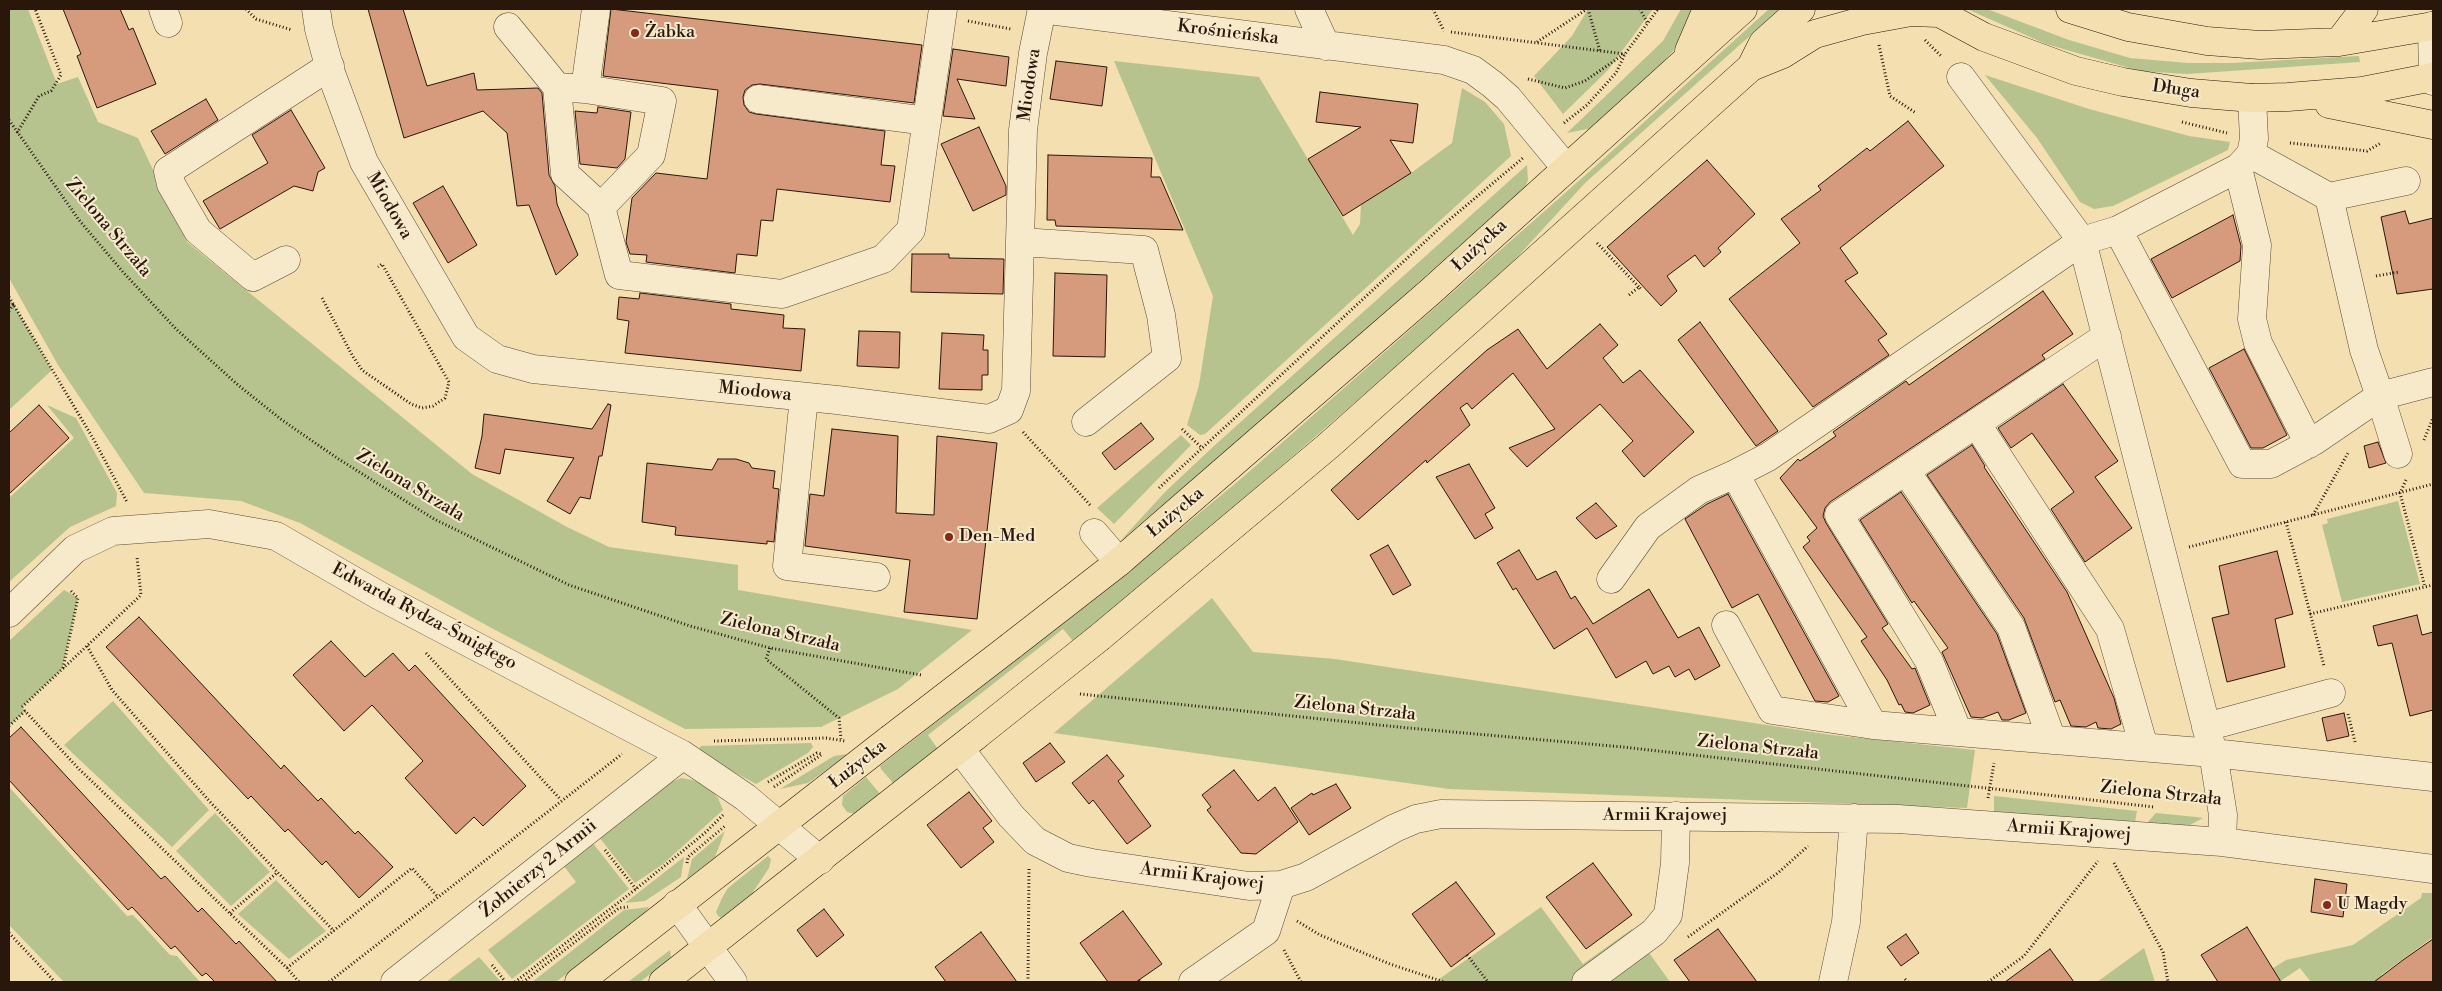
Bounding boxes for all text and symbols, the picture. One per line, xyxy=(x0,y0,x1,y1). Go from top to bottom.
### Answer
street label: Krośnieńska xyxy=(1176,16,1280,50)
place label: Żabka xyxy=(645,22,695,44)
marker: Żabka xyxy=(629,27,641,39)
street label: Miodowa xyxy=(1014,47,1046,123)
street label: Długa xyxy=(2151,76,2201,104)
street label: Miodowa xyxy=(361,169,417,243)
street label: Zielona Strzała xyxy=(60,174,156,282)
street label: Łużycka xyxy=(1448,215,1512,277)
street label: Miodowa xyxy=(717,377,793,407)
street label: Zielona Strzała xyxy=(352,445,468,527)
street label: Łużycka xyxy=(1143,483,1209,543)
place label: Den-Med xyxy=(959,526,1035,548)
marker: Den-Med xyxy=(943,531,955,543)
street label: Edwarda Rydza-Śmigłego xyxy=(328,559,520,675)
street label: Zielona Strzała xyxy=(718,609,842,657)
street label: Zielona Strzała xyxy=(1293,692,1417,726)
street label: Zielona Strzała xyxy=(1696,731,1820,765)
street label: Łużycka xyxy=(825,736,891,794)
street label: Zielona Strzała xyxy=(2099,777,2223,811)
street label: Armii Krajowej xyxy=(1603,805,1727,827)
street label: Żołnierzy 2 Armii xyxy=(476,815,602,923)
street label: Armii Krajowej xyxy=(2006,816,2132,846)
street label: Armii Krajowej xyxy=(1139,859,1265,895)
place label: U Magdy xyxy=(2337,894,2408,916)
marker: U Magdy xyxy=(2321,899,2333,911)

